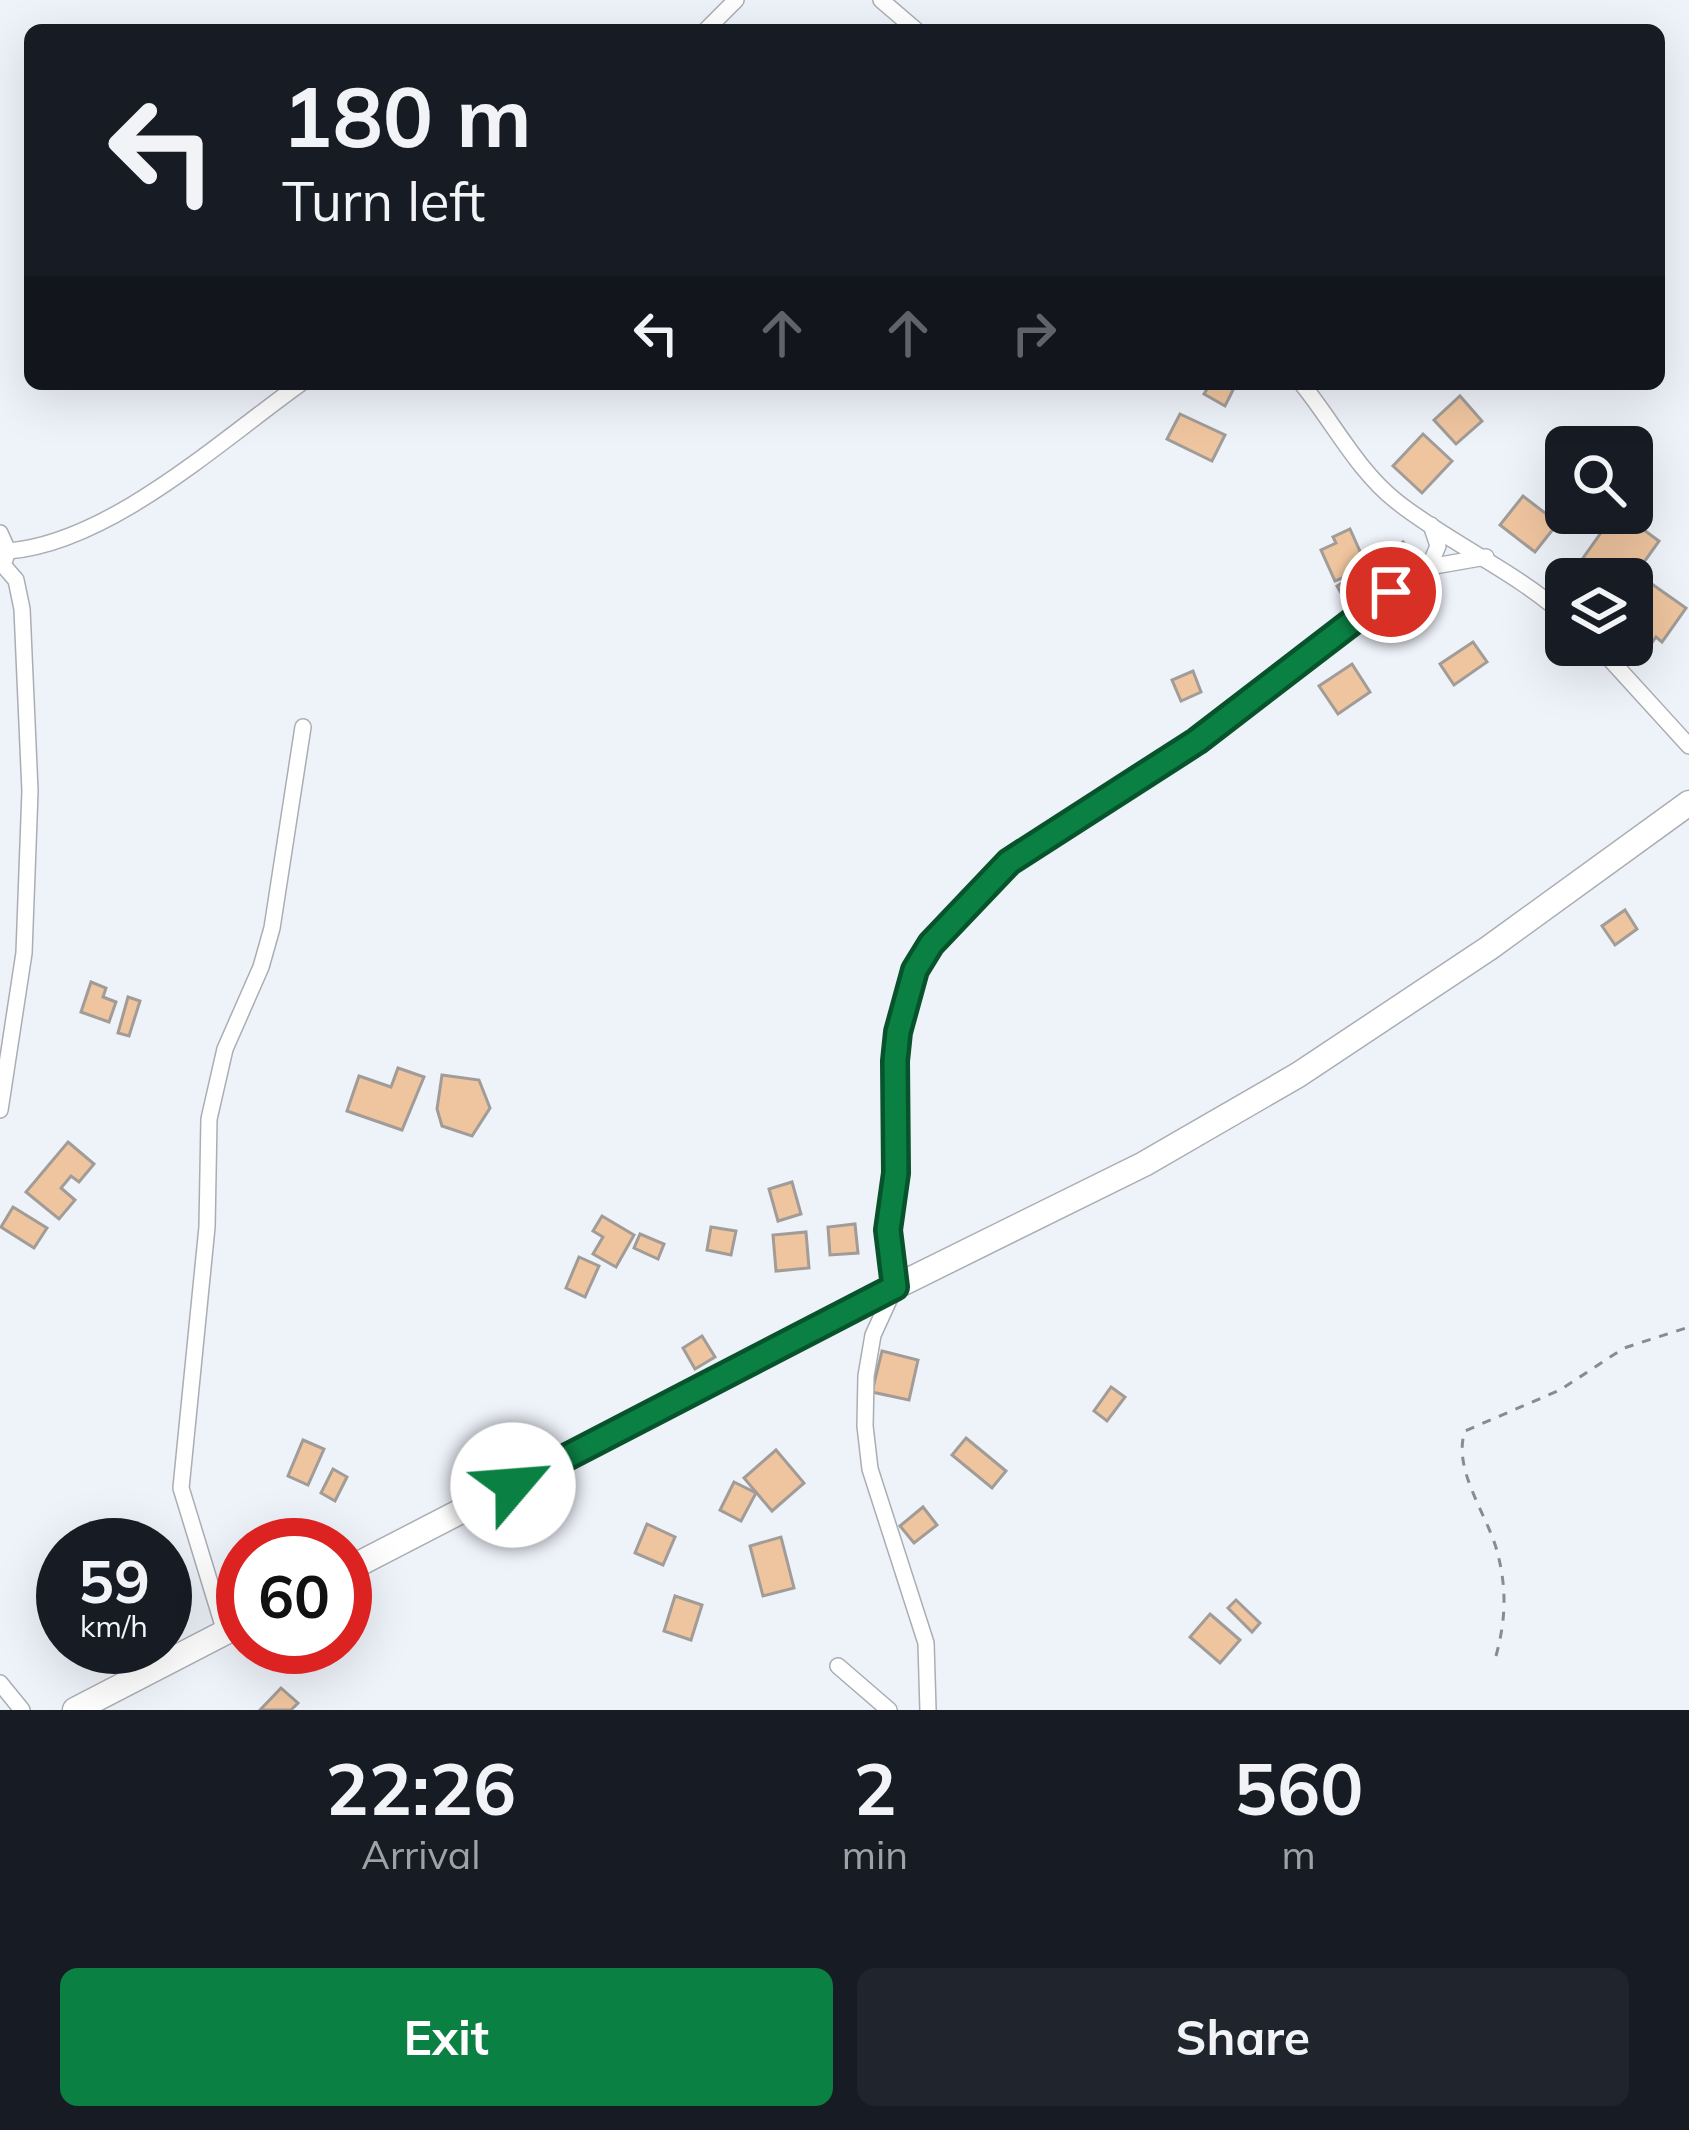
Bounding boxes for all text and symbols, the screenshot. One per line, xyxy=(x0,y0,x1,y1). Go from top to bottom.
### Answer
text: 180 m xyxy=(282,63,532,168)
icon: left xyxy=(84,72,240,228)
text: Turn left xyxy=(282,167,485,235)
icon: left xyxy=(623,300,689,366)
icon: ahead xyxy=(749,300,815,366)
icon: ahead xyxy=(875,300,941,366)
icon: right xyxy=(1001,300,1067,366)
map controls xyxy=(1545,426,1653,666)
button: search xyxy=(1545,426,1653,534)
pin xyxy=(1340,541,1442,643)
button: layers xyxy=(1545,558,1653,666)
icon: arrive xyxy=(1358,559,1424,625)
position arrow xyxy=(450,1422,576,1548)
speed limit sign: 60 xyxy=(216,1518,372,1674)
text: 59 xyxy=(78,1543,150,1618)
text: km/h xyxy=(80,1607,148,1645)
text: 22:26 xyxy=(326,1743,516,1833)
text: 2 xyxy=(853,1743,897,1833)
text: 560 xyxy=(1234,1743,1363,1833)
text: Arrival xyxy=(361,1830,481,1879)
text: min xyxy=(842,1830,908,1879)
text: m xyxy=(1281,1830,1316,1879)
button: Exit xyxy=(60,1968,833,2106)
button: Share xyxy=(857,1968,1629,2106)

